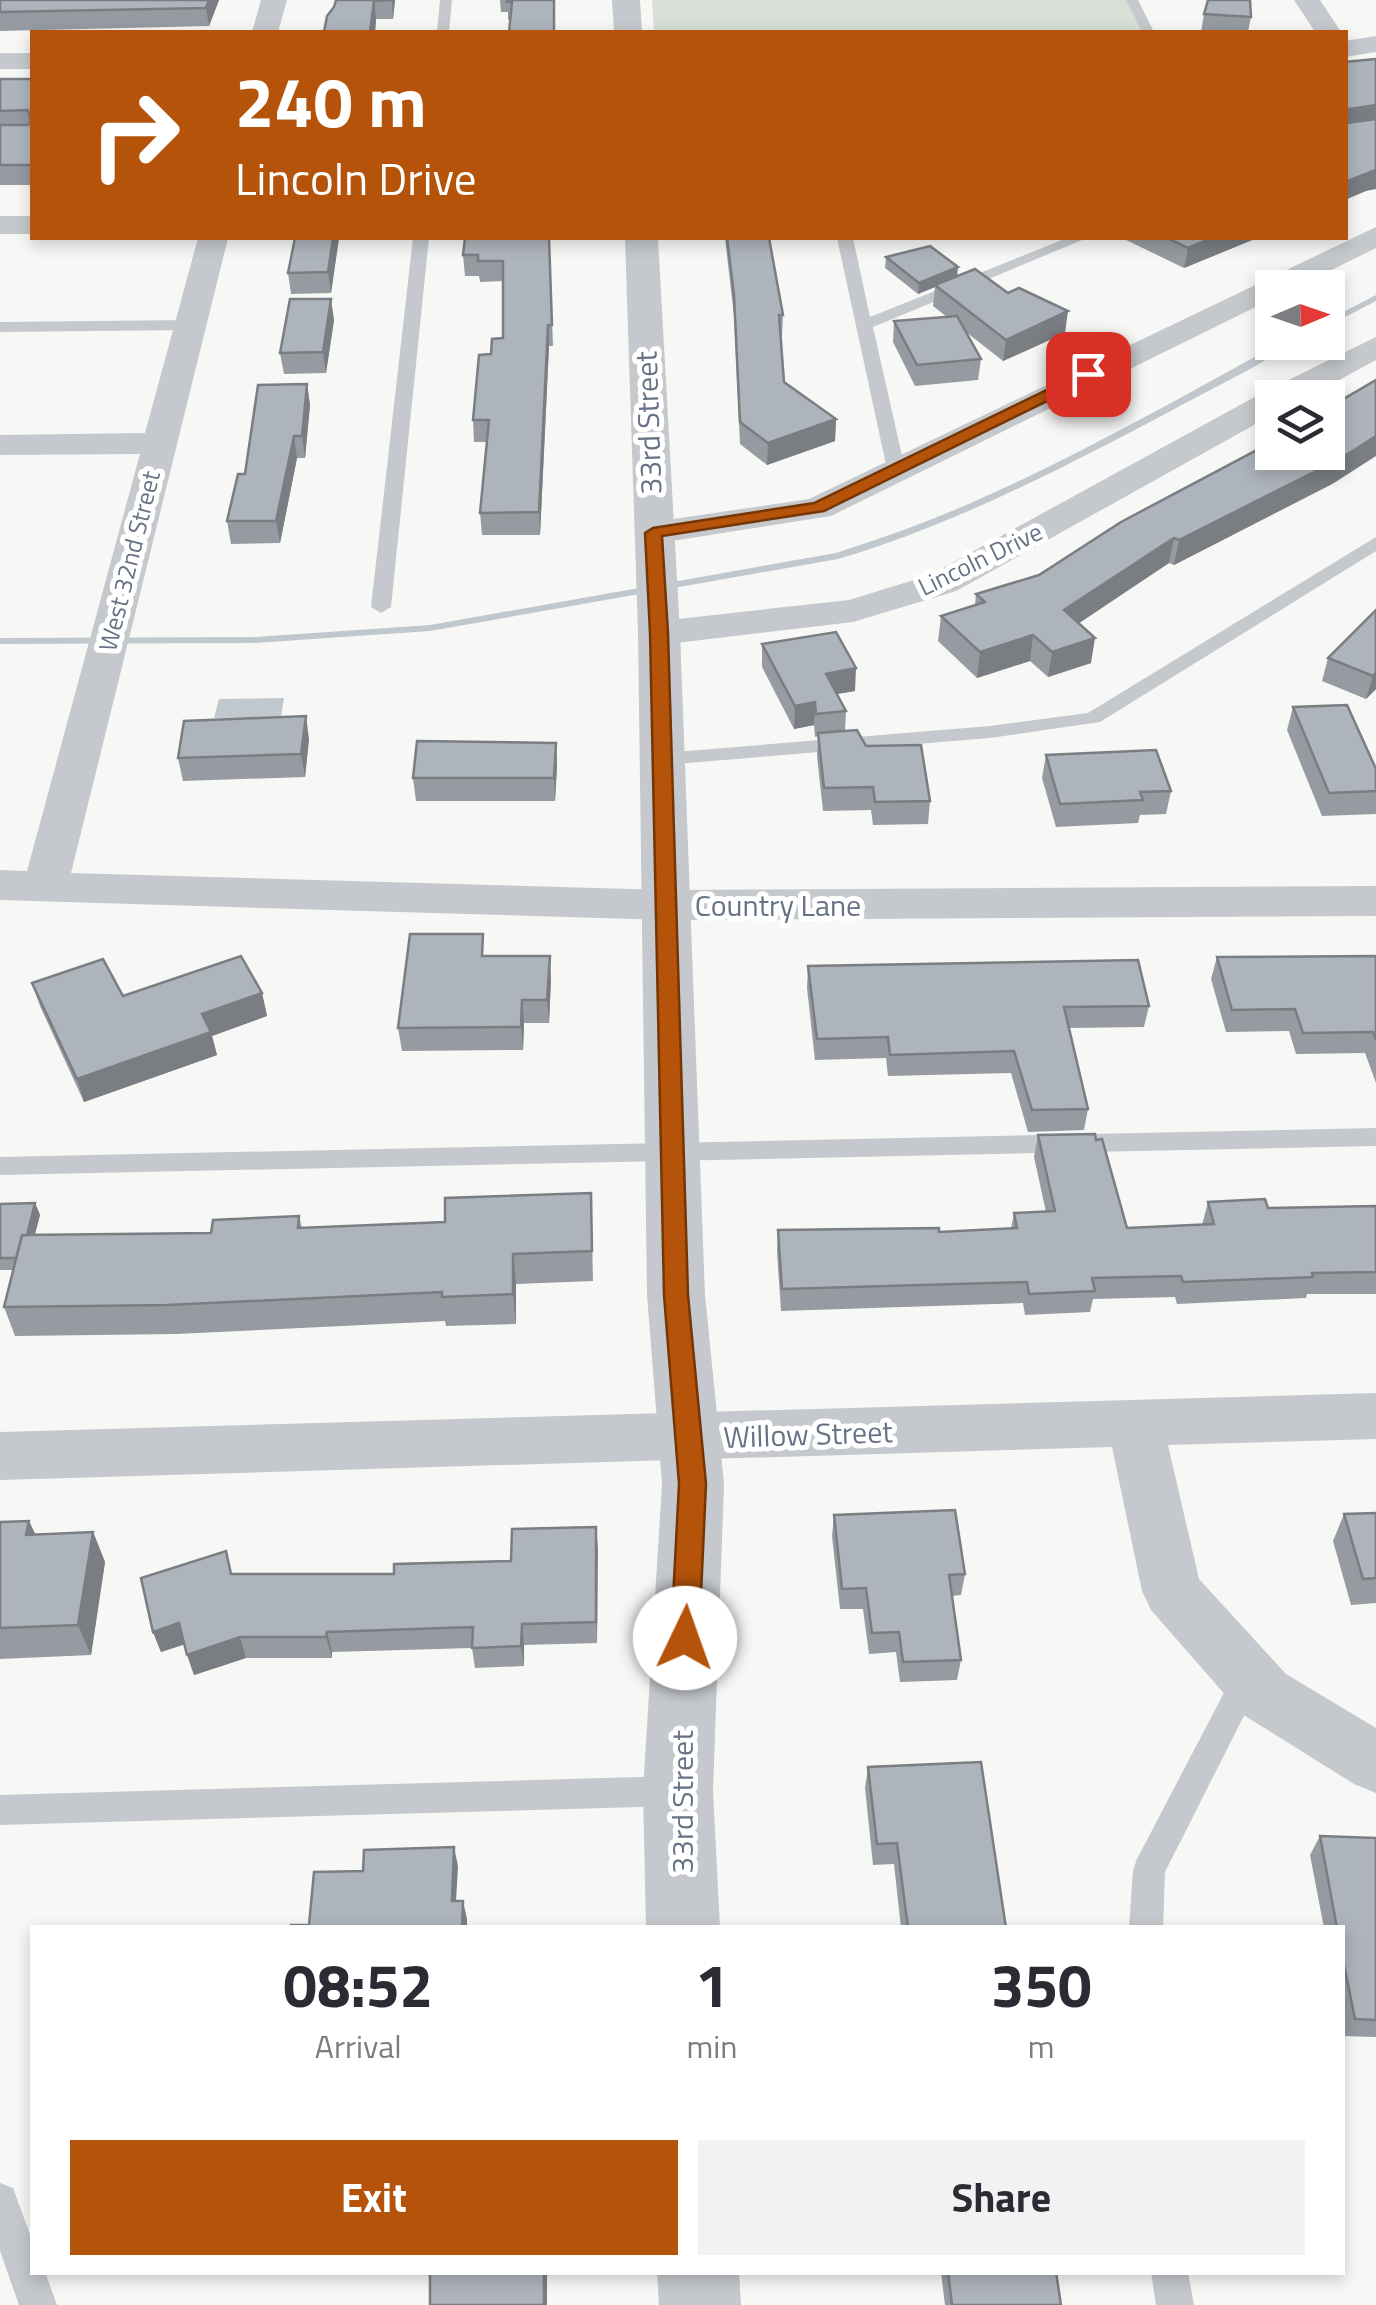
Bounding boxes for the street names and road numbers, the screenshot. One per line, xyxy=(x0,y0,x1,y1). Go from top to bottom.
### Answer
street label: 33rd Street xyxy=(622,350,673,495)
street label: West 32nd Street xyxy=(88,467,170,655)
street label: Lincoln Drive xyxy=(911,513,1049,605)
street label: Country Lane xyxy=(695,882,861,928)
street label: Willow Street xyxy=(722,1408,894,1460)
street label: 33rd Street xyxy=(659,1730,705,1874)

